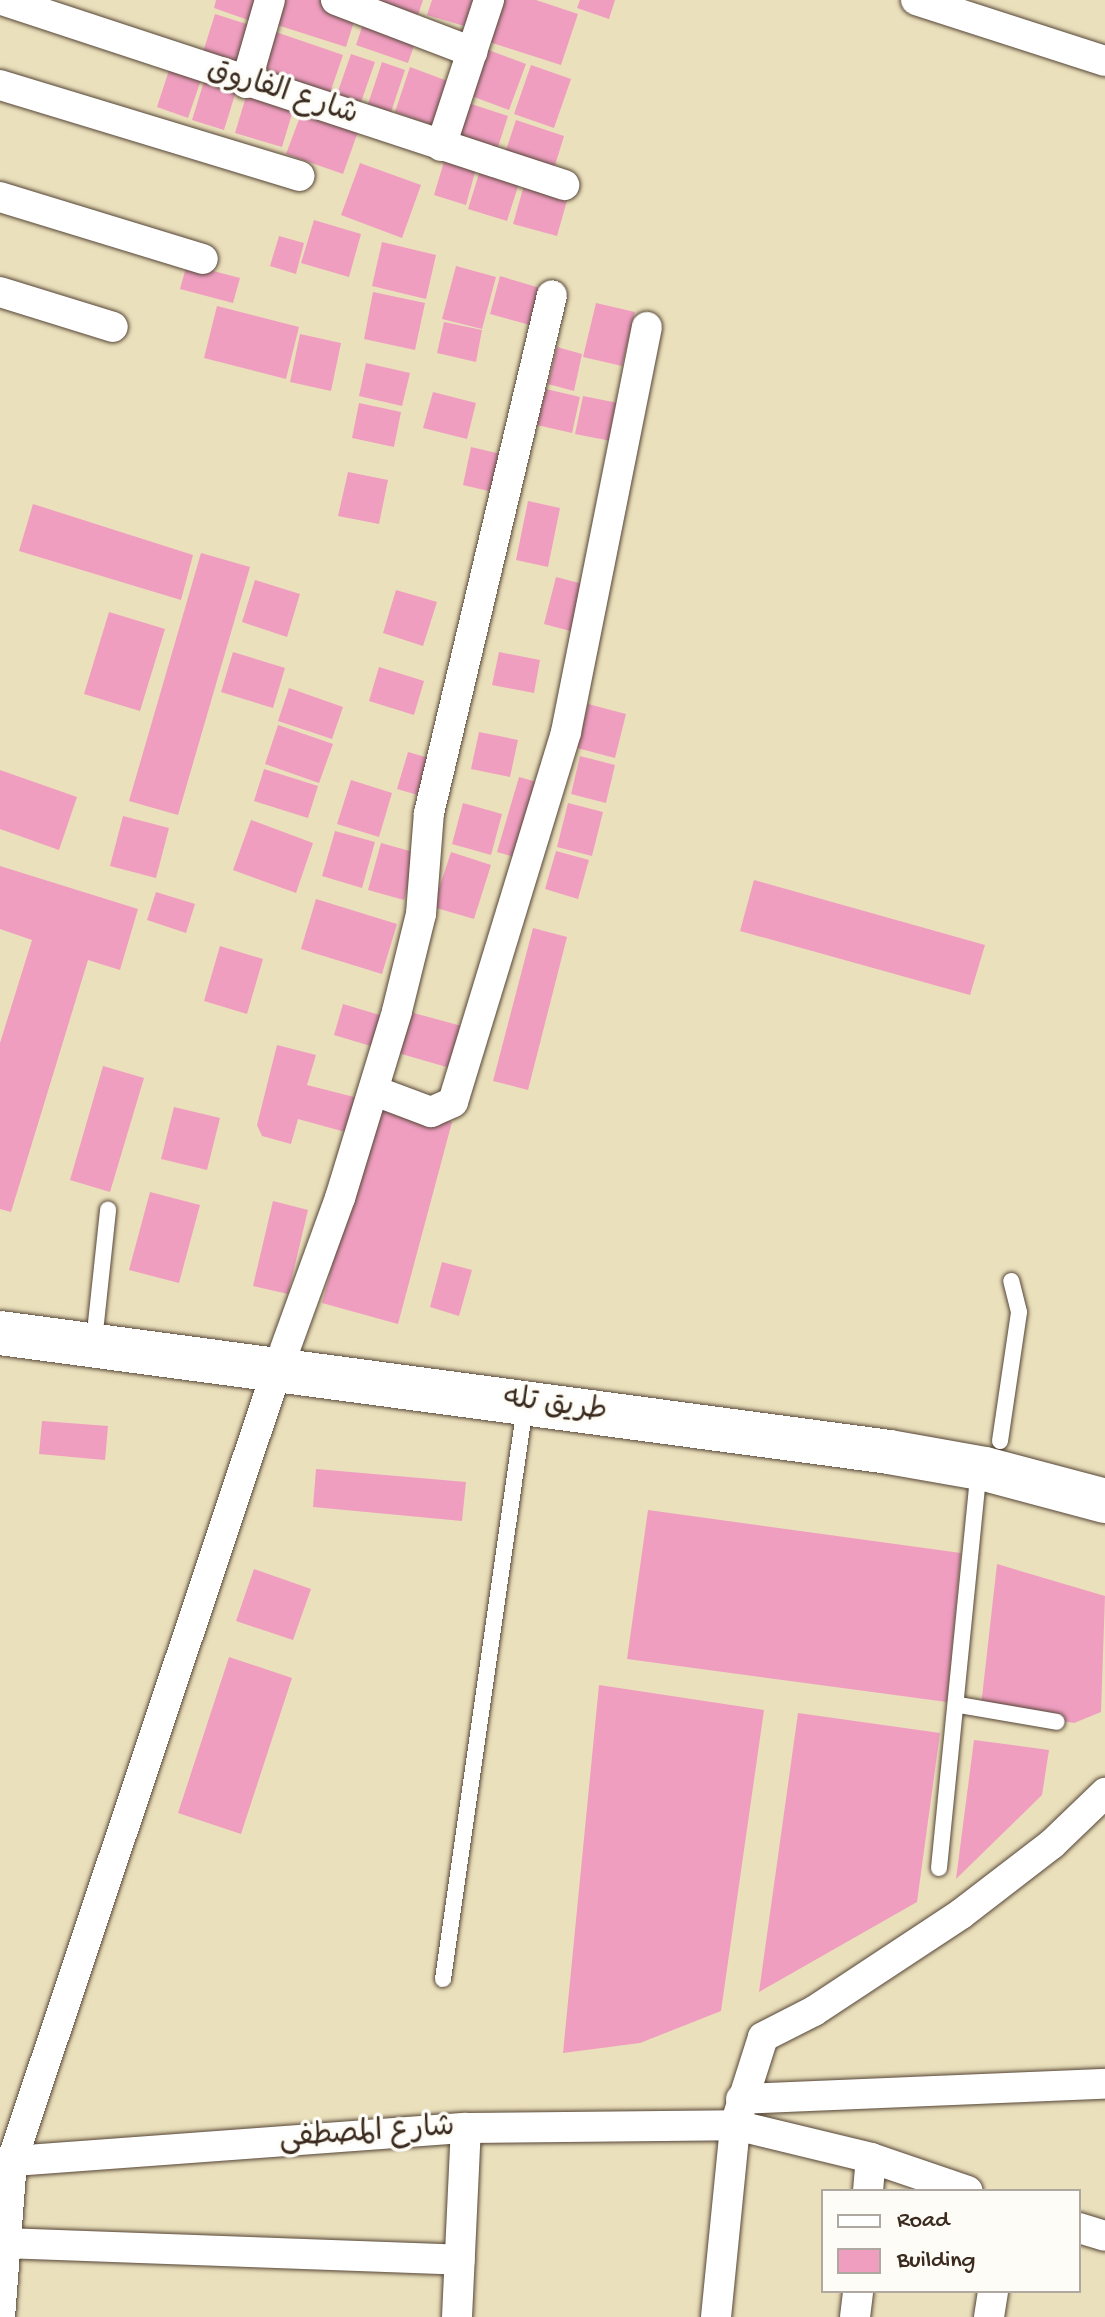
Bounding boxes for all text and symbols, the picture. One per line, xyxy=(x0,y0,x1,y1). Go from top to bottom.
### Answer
street label: شارع الفاروق xyxy=(202,53,362,135)
street label: طريق تله xyxy=(501,1382,609,1432)
street label: شارع المصطفى xyxy=(278,2111,456,2159)
legend xyxy=(821,2189,1081,2293)
text: Road xyxy=(897,2207,949,2236)
text: Building xyxy=(897,2247,975,2276)

